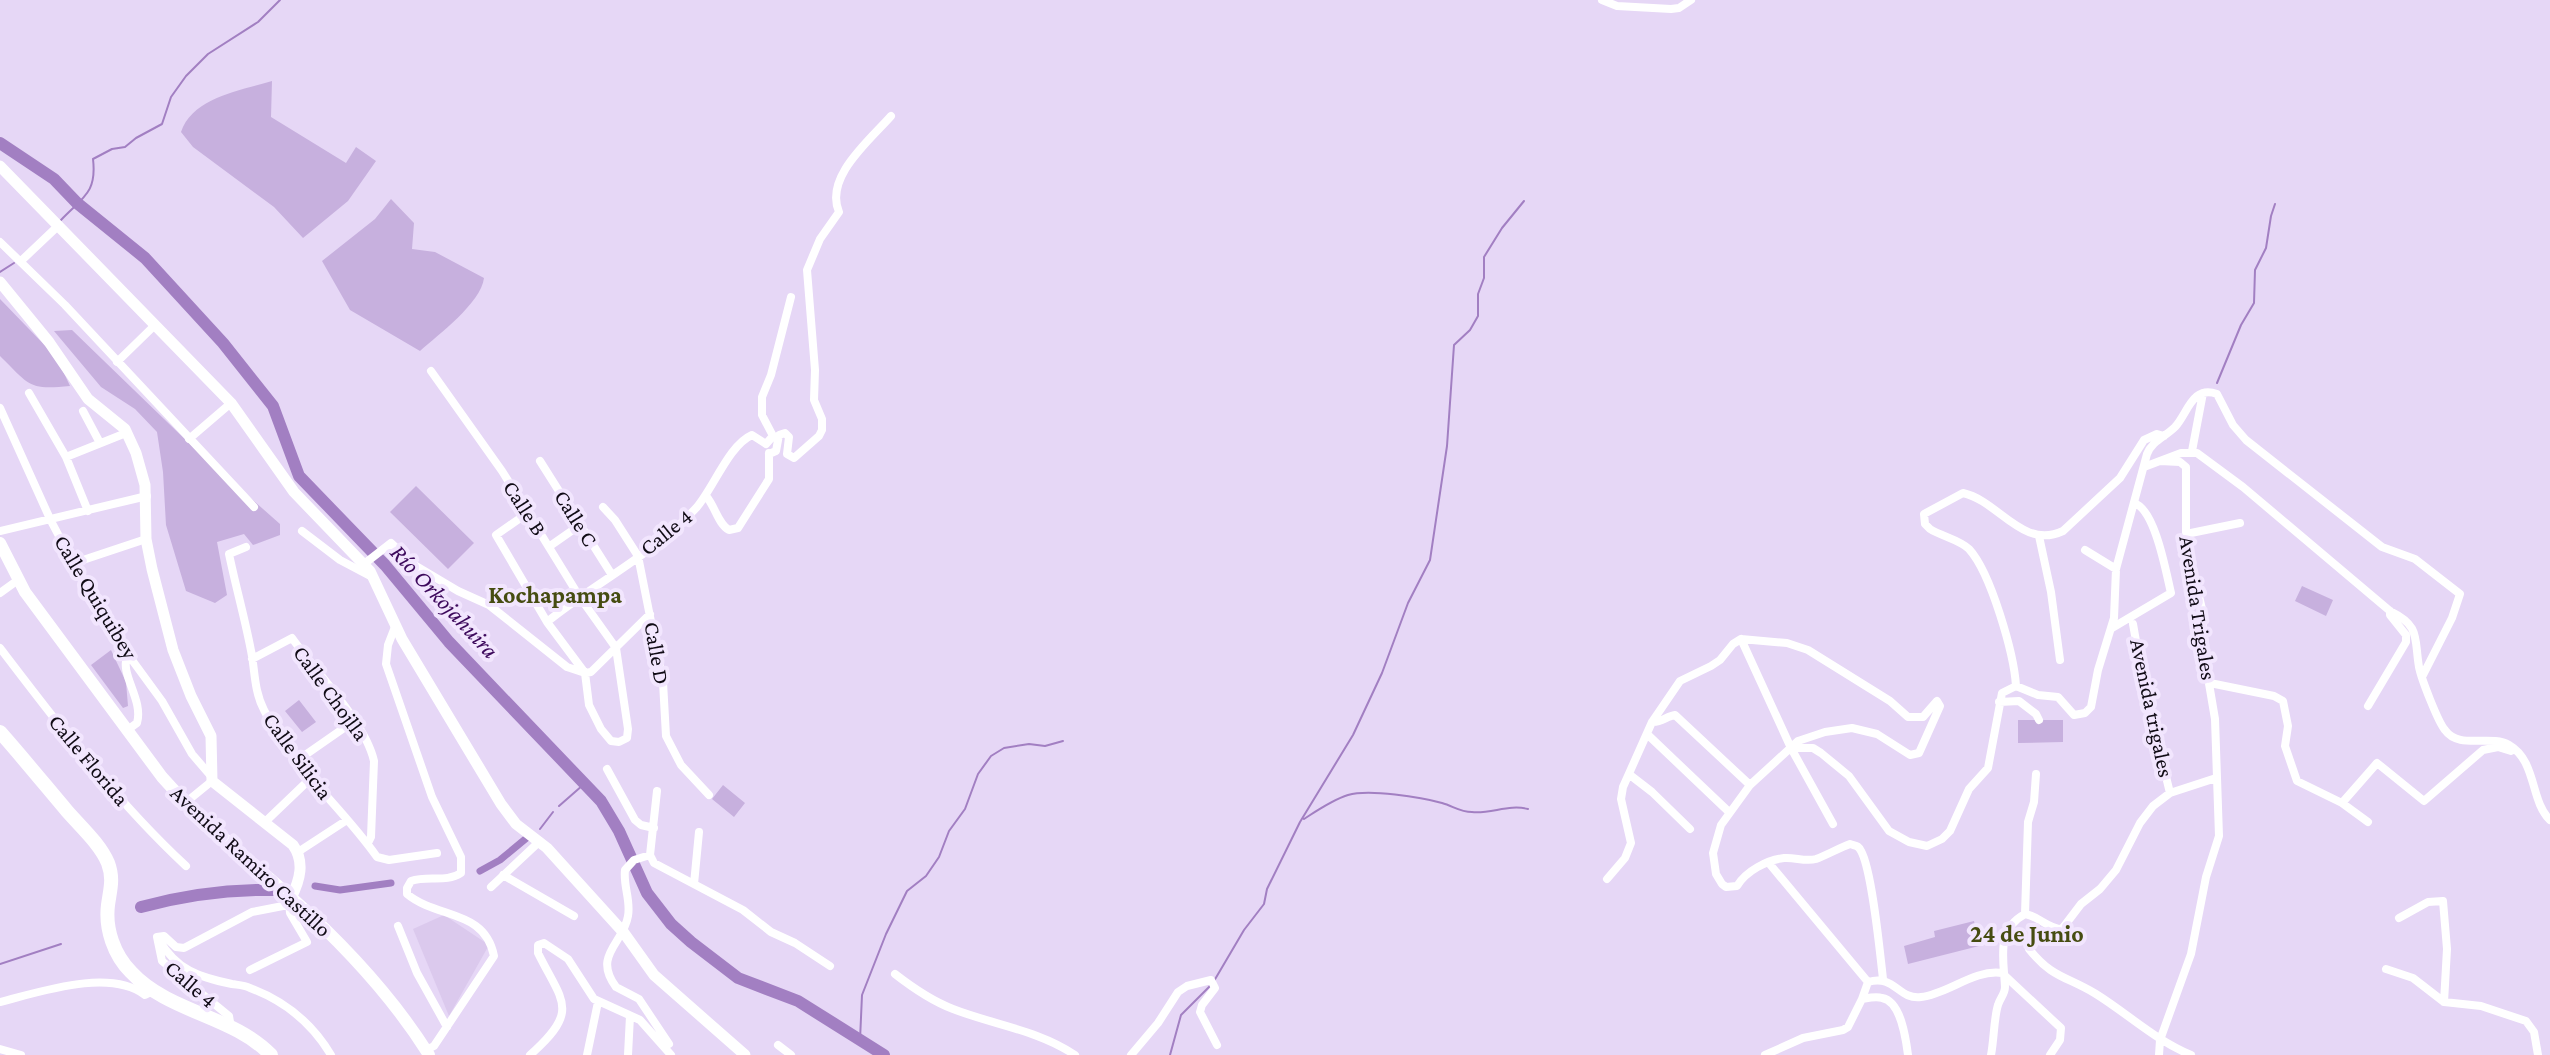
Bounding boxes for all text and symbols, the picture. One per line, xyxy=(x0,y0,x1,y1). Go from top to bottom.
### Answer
street label: Calle B xyxy=(498,476,552,540)
street label: Calle C xyxy=(549,485,603,551)
street label: Calle 4 xyxy=(635,504,697,560)
street label: Calle Quiquibey xyxy=(49,530,143,664)
street label: Avenida Trigales xyxy=(2174,534,2222,682)
water label: Río Orkojahuira xyxy=(385,539,505,664)
district label: Kochapampa xyxy=(488,581,622,608)
street label: Calle D xyxy=(639,620,675,686)
street label: Avenida trigales xyxy=(2125,637,2179,779)
street label: Calle Chojlla xyxy=(288,641,374,745)
street label: Calle Silicia xyxy=(258,708,338,804)
street label: Calle Florida xyxy=(44,709,134,811)
street label: Avenida Ramiro Castillo xyxy=(166,780,337,942)
district label: 24 de Junio xyxy=(1970,920,2084,947)
street label: Calle 4 xyxy=(160,955,222,1013)

